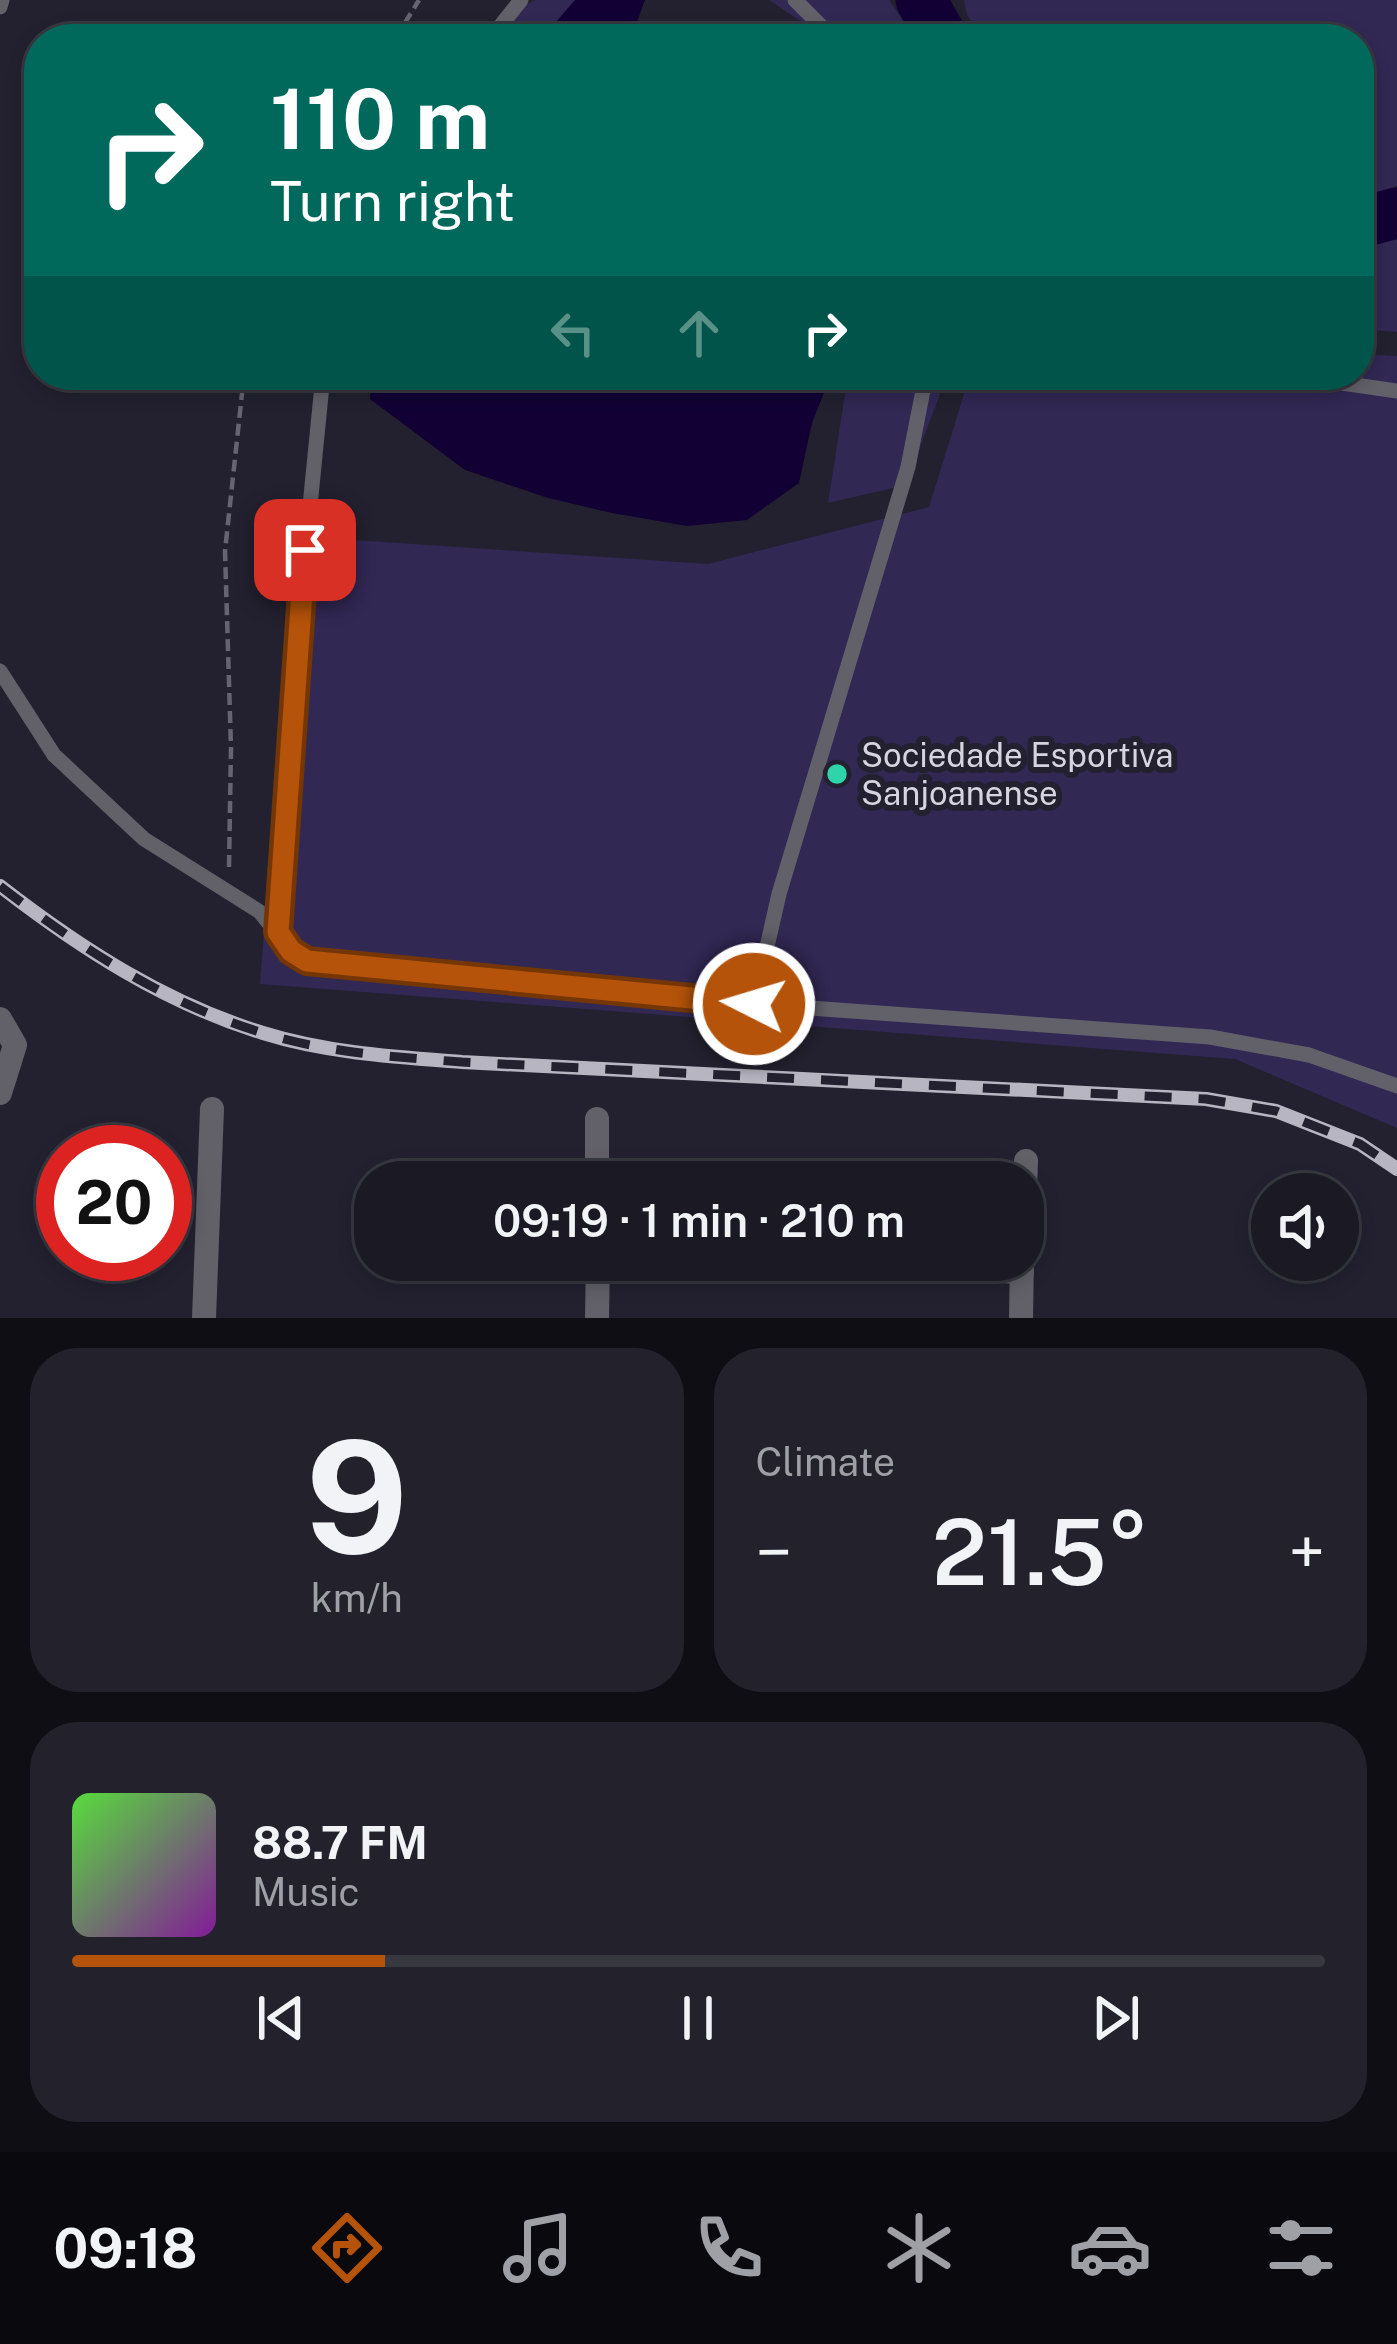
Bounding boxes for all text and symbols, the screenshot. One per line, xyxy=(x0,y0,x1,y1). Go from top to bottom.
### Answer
text: 110 m xyxy=(270,69,490,168)
icon: right xyxy=(72,72,228,228)
text: Turn right xyxy=(270,170,515,233)
icon: left xyxy=(540,300,606,366)
icon: ahead xyxy=(666,300,732,366)
icon: right xyxy=(792,300,858,366)
pin xyxy=(254,499,356,601)
icon: arrive xyxy=(272,517,338,583)
place label: Sociedade Esportiva Sanjoanense xyxy=(861,736,1174,812)
marker: Sociedade Esportiva Sanjoanense xyxy=(824,761,850,787)
position arrow xyxy=(691,941,817,1067)
speed limit sign: 20 xyxy=(36,1125,192,1281)
map controls xyxy=(1251,1173,1359,1281)
button: sound xyxy=(1251,1173,1359,1281)
text: 09:19 · 1 min · 210 m xyxy=(493,1194,905,1247)
text: 9 xyxy=(305,1405,408,1588)
text: Climate xyxy=(756,1439,895,1485)
text: 21.5° xyxy=(932,1499,1149,1605)
text: − xyxy=(756,1513,792,1591)
text: + xyxy=(1288,1513,1325,1591)
text: km/h xyxy=(311,1575,403,1621)
text: 88.7 FM xyxy=(252,1816,428,1869)
text: Music xyxy=(252,1869,360,1915)
icon: previous xyxy=(248,1985,314,2051)
icon: pause xyxy=(665,1985,731,2051)
icon: next xyxy=(1083,1985,1149,2051)
icon: directions xyxy=(305,2206,389,2290)
icon: music xyxy=(496,2206,580,2290)
icon: phone xyxy=(687,2206,771,2290)
icon: climate xyxy=(877,2206,961,2290)
icon: car xyxy=(1068,2206,1152,2290)
icon: filters xyxy=(1259,2206,1343,2290)
text: 09:18 xyxy=(53,2217,198,2280)

